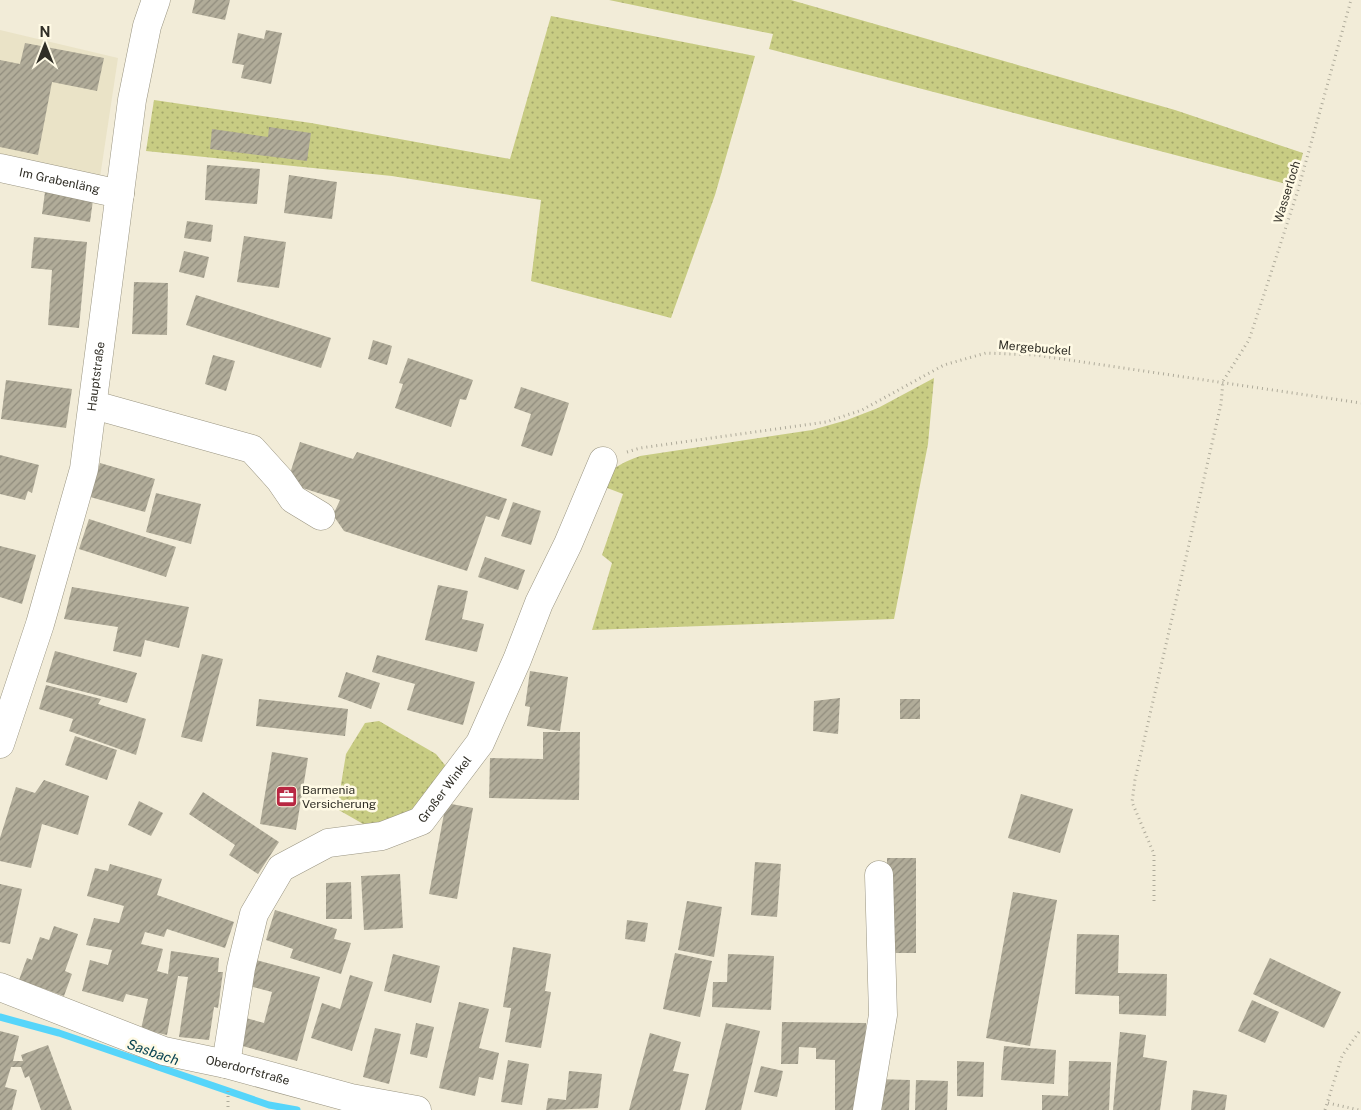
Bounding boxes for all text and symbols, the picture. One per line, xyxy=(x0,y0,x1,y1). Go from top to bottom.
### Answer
north arrow xyxy=(20,20,70,70)
text: N xyxy=(40,24,50,40)
street label: Wasserloch xyxy=(1271,159,1303,225)
street label: Im Grabenläng xyxy=(18,165,101,196)
street label: Mergebuckel xyxy=(998,338,1073,358)
street label: Hauptstraße xyxy=(85,341,108,412)
street label: Großer Winkel xyxy=(415,753,475,826)
place label: Barmenia Versicherung xyxy=(302,783,376,811)
office icon: Barmenia Versicherung xyxy=(274,785,298,809)
water label: Sasbach xyxy=(125,1036,181,1068)
street label: Oberdorfstraße xyxy=(204,1053,292,1088)

